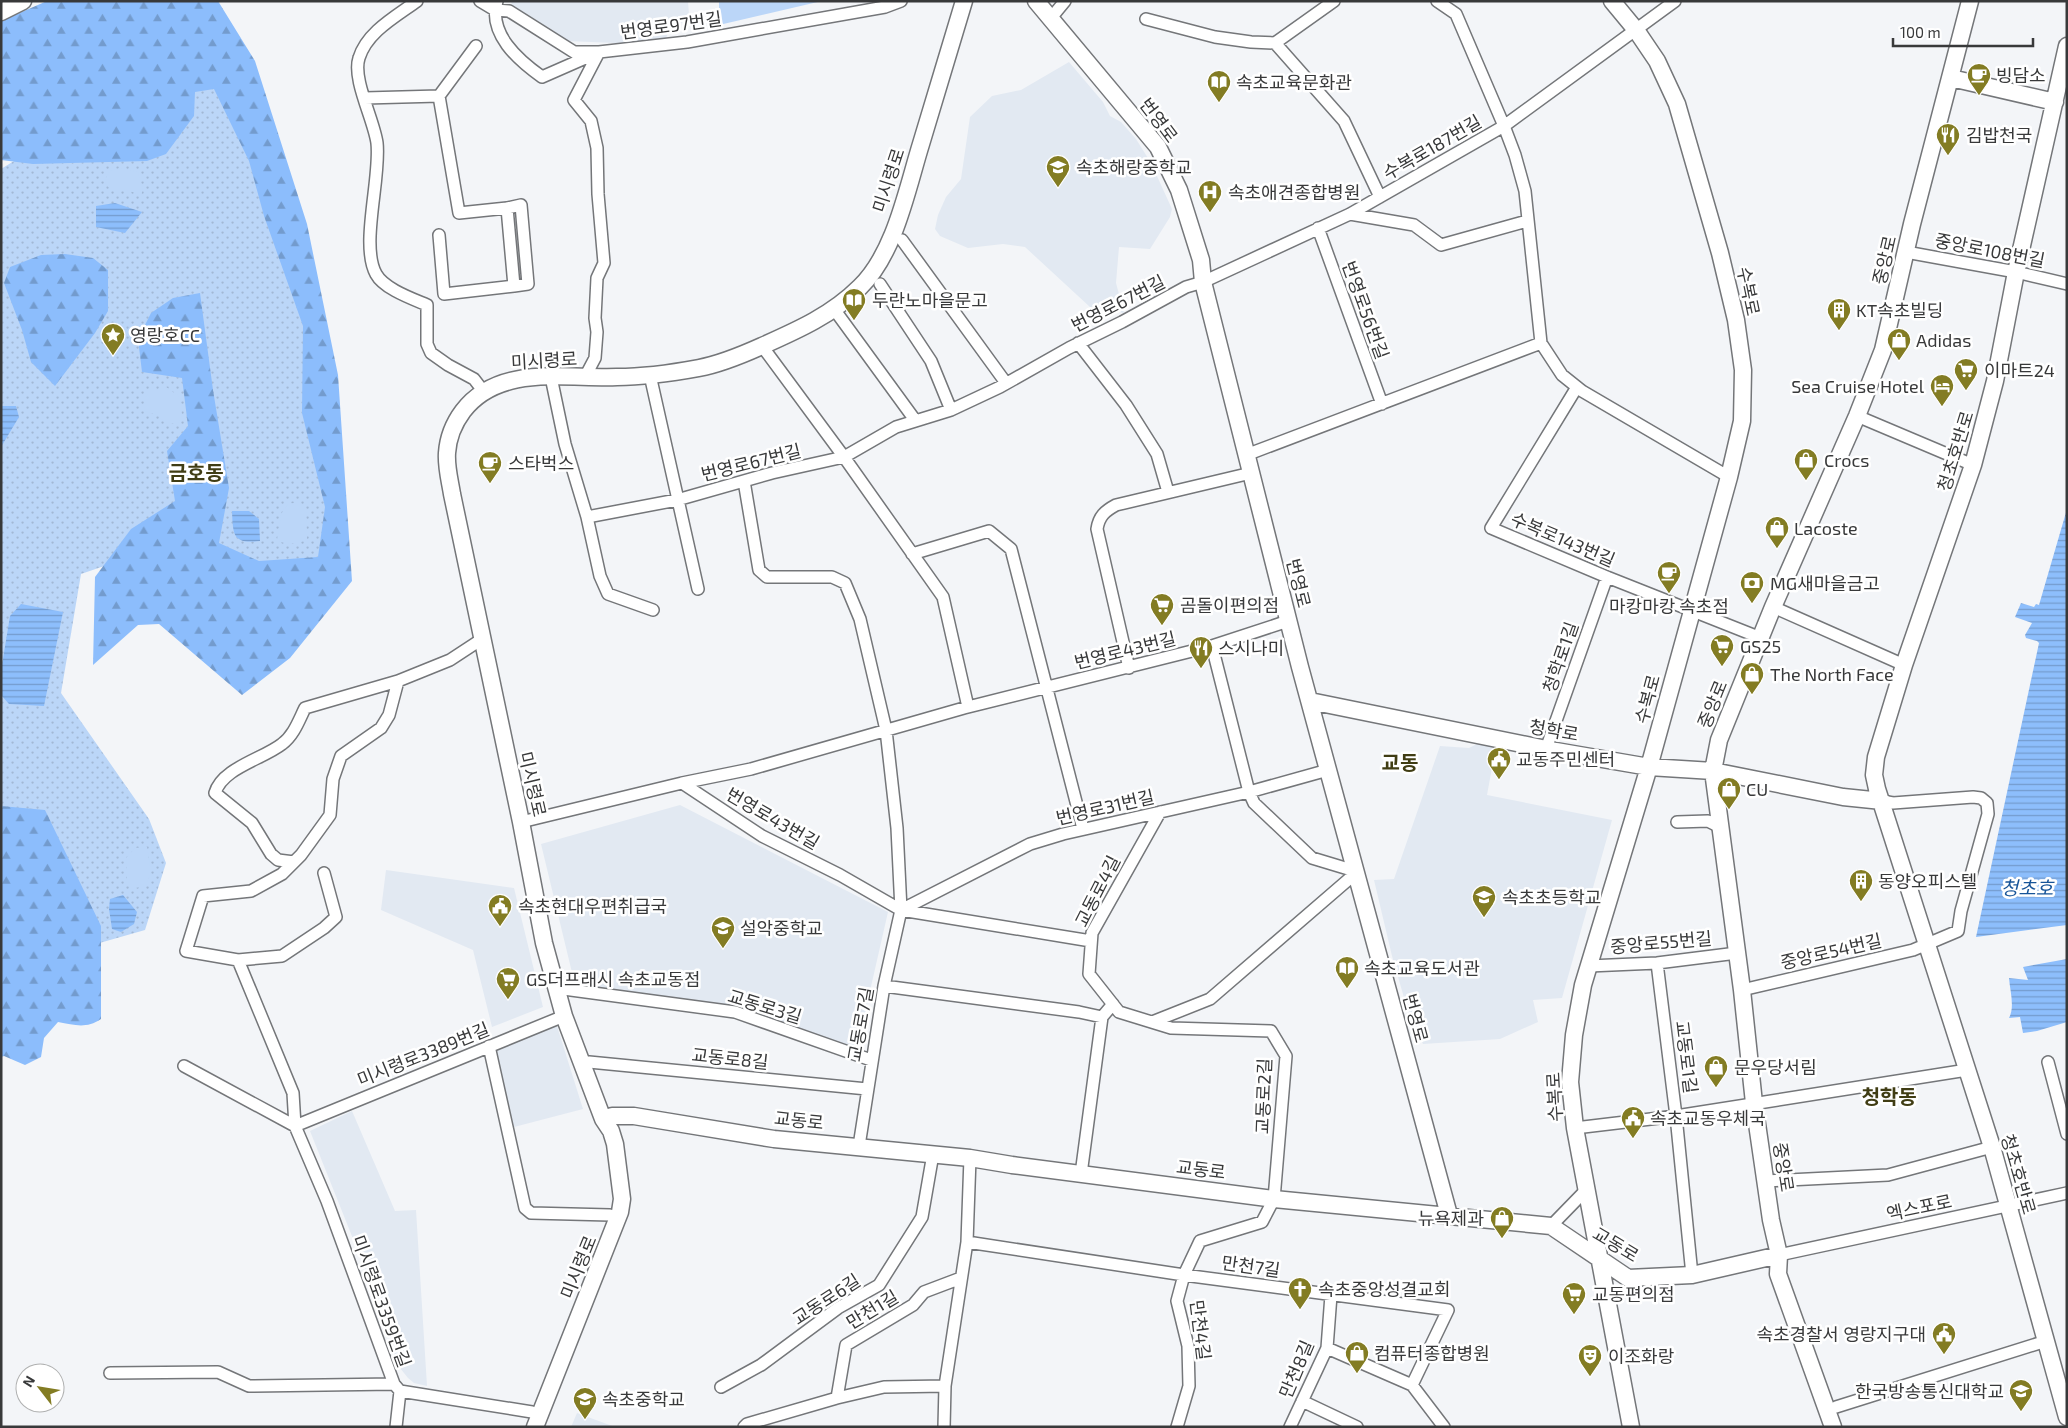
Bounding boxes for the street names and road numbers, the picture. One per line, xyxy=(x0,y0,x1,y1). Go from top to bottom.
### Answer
street label: 번영로97번길 xyxy=(619,7,723,43)
street label: 번영로 xyxy=(1135,94,1183,146)
street label: 수복로187번길 xyxy=(1379,110,1485,184)
street label: 미시령로 xyxy=(867,145,909,215)
street label: 중앙로108번길 xyxy=(1933,229,2047,271)
street label: 중앙로 xyxy=(1868,233,1900,287)
street label: 번영로56번길 xyxy=(1338,258,1394,362)
street label: 수복로 xyxy=(1733,264,1765,318)
street label: 번영로67번길 xyxy=(1067,270,1169,336)
street label: 미시령로 xyxy=(510,347,578,373)
street label: 청초호반로 xyxy=(1932,408,1978,494)
street label: 번영로67번길 xyxy=(699,439,803,485)
street label: 수복로143번길 xyxy=(1508,507,1618,571)
street label: 번영로 xyxy=(1282,556,1316,610)
street label: 청학로1길 xyxy=(1538,619,1582,695)
street label: 번영로43번길 xyxy=(1072,627,1178,673)
street label: 수복로 xyxy=(1630,672,1664,726)
street label: 중앙로 xyxy=(1692,677,1732,731)
street label: 청학로 xyxy=(1528,715,1580,745)
street label: 미시령로 xyxy=(515,749,551,819)
street label: 번영로43번길 xyxy=(723,783,823,853)
street label: 번영로31번길 xyxy=(1054,785,1156,829)
street label: 교동로4길 xyxy=(1070,852,1124,930)
street label: 중앙로55번길 xyxy=(1609,927,1713,957)
street label: 중앙로54번길 xyxy=(1778,929,1884,973)
street label: 교동로3길 xyxy=(725,984,805,1028)
street label: 교동로7길 xyxy=(843,985,877,1063)
street label: 번영로 xyxy=(1399,991,1433,1045)
street label: 미시령로3389번길 xyxy=(354,1017,492,1091)
street label: 교동로1길 xyxy=(1672,1019,1702,1095)
street label: 교동로8길 xyxy=(690,1043,770,1073)
street label: 교동로2길 xyxy=(1251,1057,1275,1135)
street label: 수복로 xyxy=(1542,1072,1566,1122)
street label: 교동로 xyxy=(773,1106,825,1134)
street label: 청초호반로 xyxy=(1997,1131,2041,1217)
street label: 중앙로 xyxy=(1769,1141,1799,1193)
street label: 교동로 xyxy=(1175,1155,1227,1183)
street label: 엑스포로 xyxy=(1884,1189,1954,1225)
street label: 교동로 xyxy=(1589,1222,1643,1266)
street label: 미시령로3359번길 xyxy=(348,1232,416,1370)
street label: 미시령로 xyxy=(555,1232,601,1302)
street label: 만천7길 xyxy=(1220,1251,1282,1281)
street label: 교동로6길 xyxy=(788,1269,864,1329)
street label: 만천1길 xyxy=(842,1285,902,1333)
street label: 만천4길 xyxy=(1186,1299,1216,1361)
street label: 만천8길 xyxy=(1274,1337,1318,1401)

